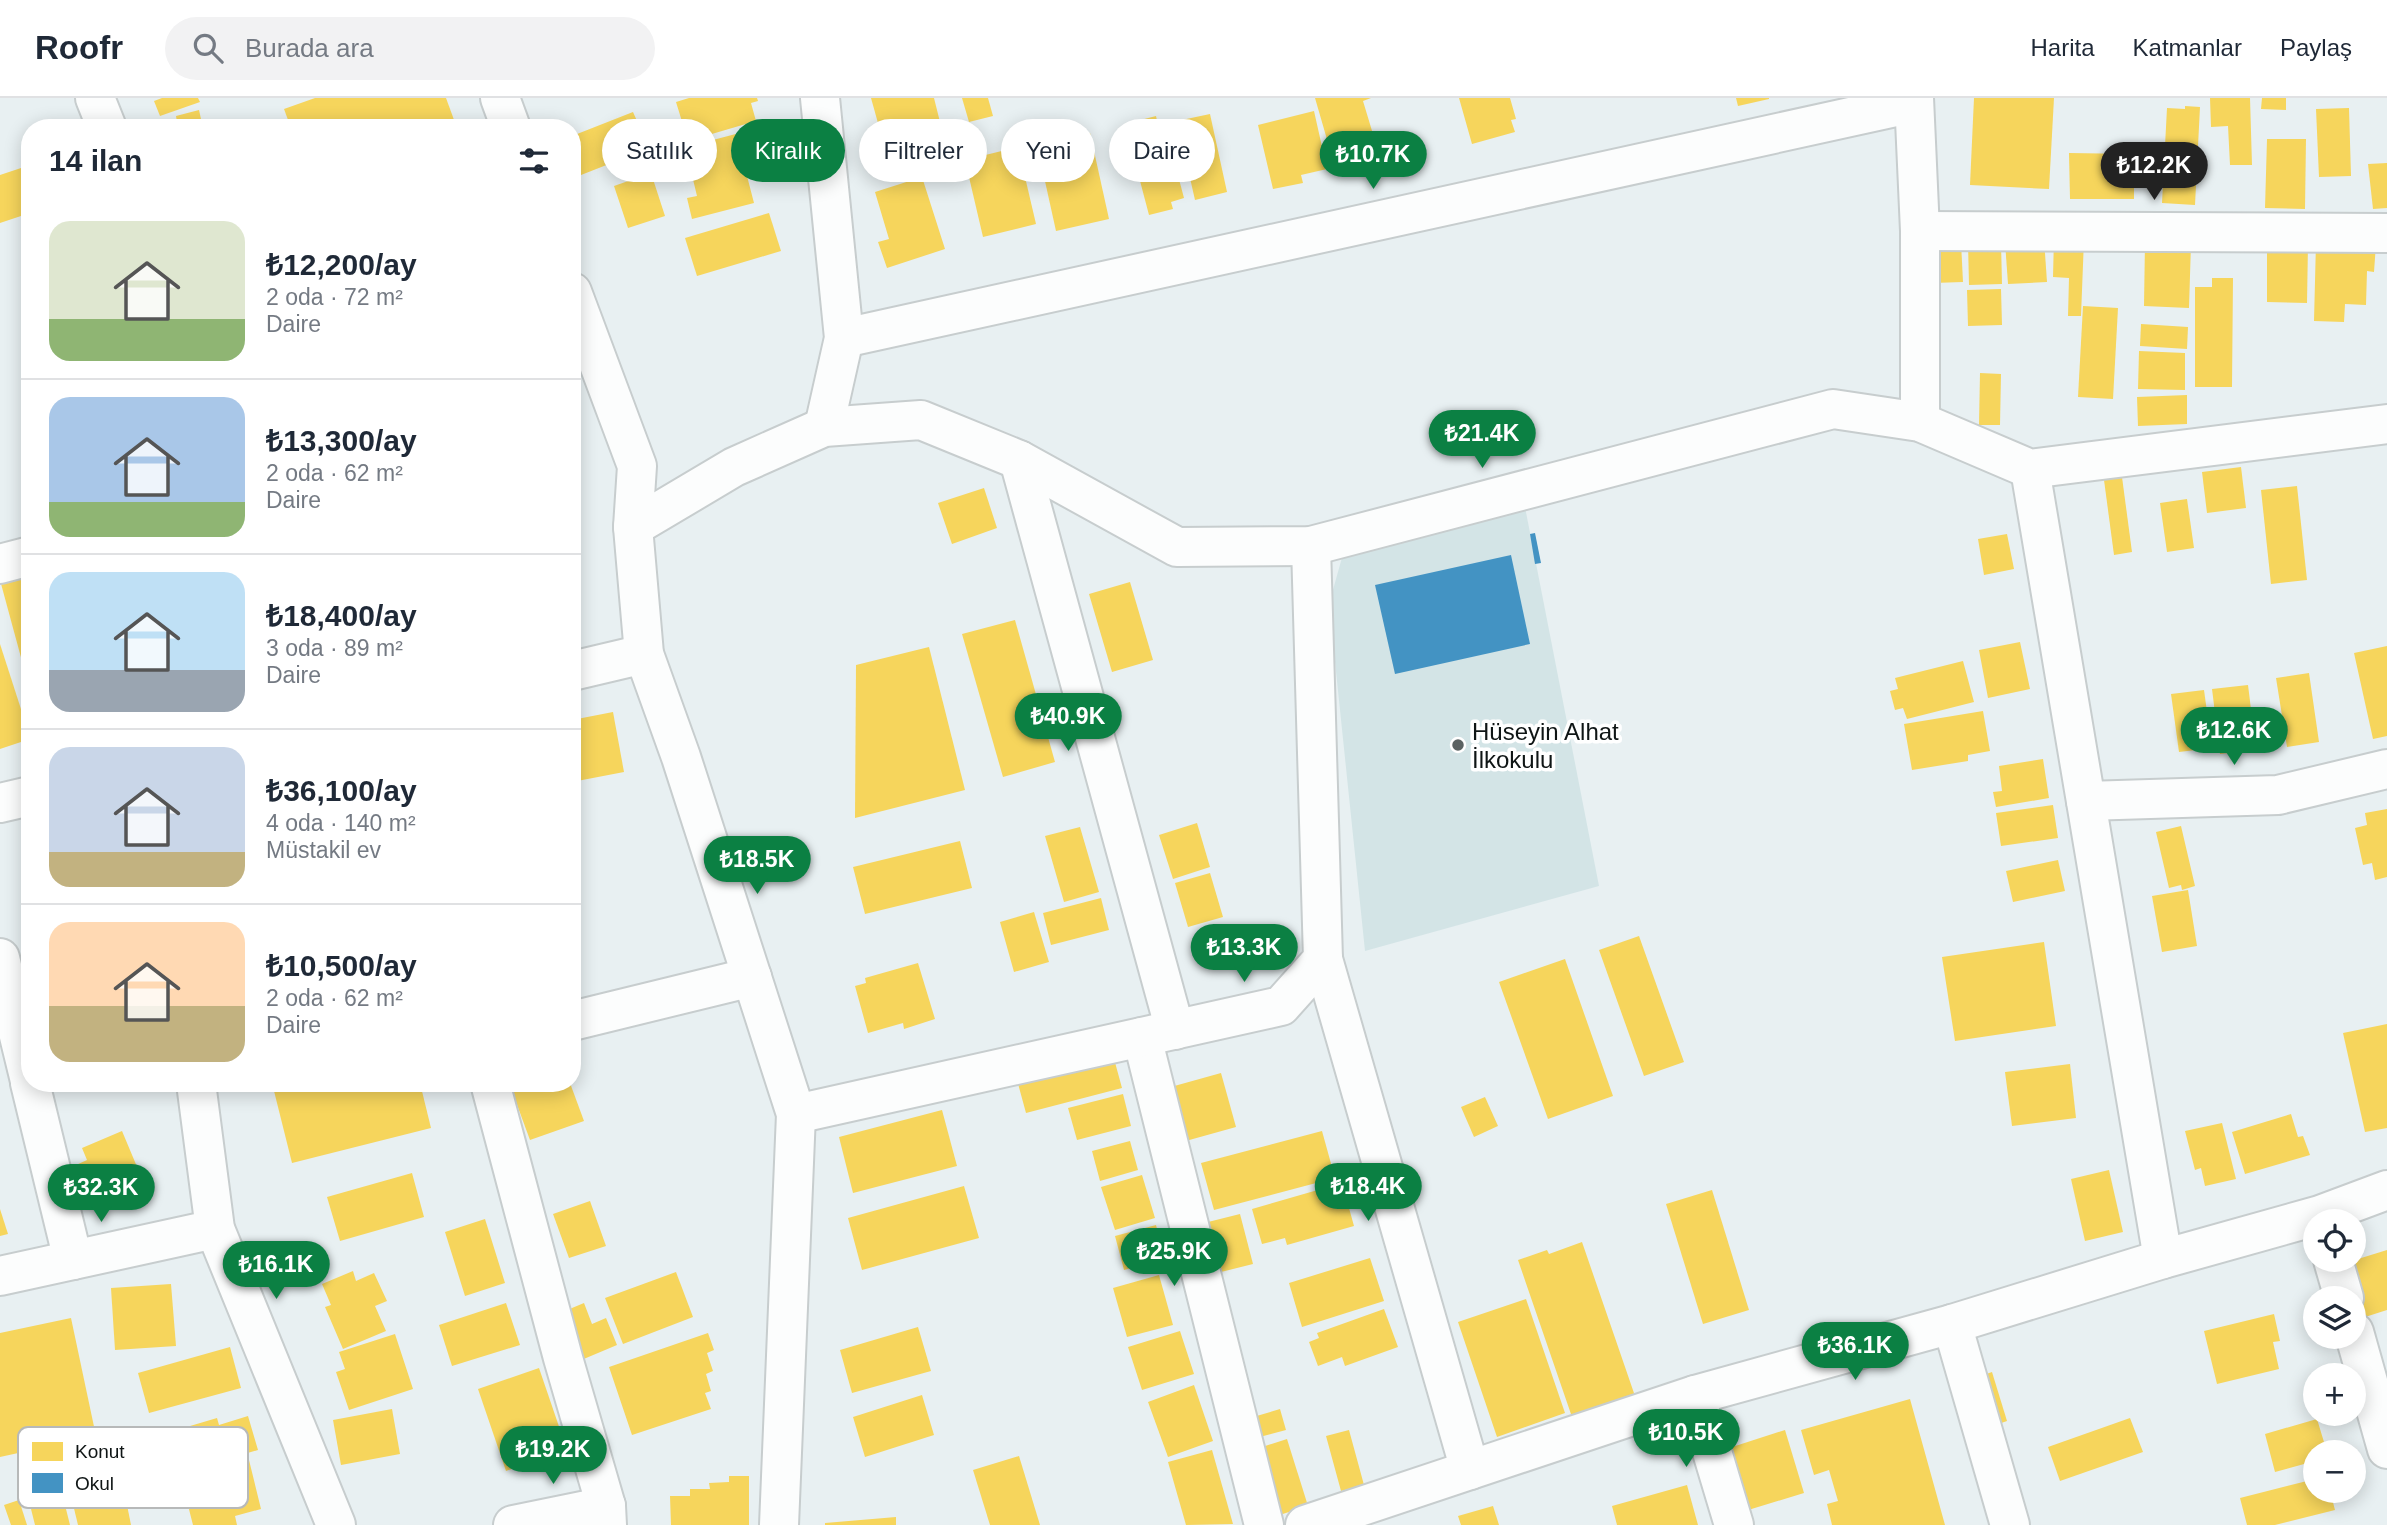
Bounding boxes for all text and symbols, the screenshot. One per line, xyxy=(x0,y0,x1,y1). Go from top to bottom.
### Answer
search box xyxy=(165,17,655,80)
text: Roofr xyxy=(35,29,123,66)
icon: search xyxy=(189,29,227,67)
text: Burada ara xyxy=(245,33,374,63)
text: Harita xyxy=(2031,34,2095,61)
text: Katmanlar xyxy=(2133,34,2242,61)
text: Paylaş xyxy=(2280,34,2352,61)
chip: Satılık xyxy=(602,119,717,182)
chip: Kiralık xyxy=(731,119,845,182)
chip: Filtreler xyxy=(859,119,987,182)
chip: Yeni xyxy=(1001,119,1095,182)
chip: Daire xyxy=(1109,119,1215,182)
pin: ₺10.7K xyxy=(1316,132,1430,191)
text: ₺10.7K xyxy=(1336,141,1410,167)
icon: filters xyxy=(515,142,553,180)
pin: ₺12.2K xyxy=(2097,142,2211,202)
text: 14 ilan xyxy=(49,144,142,177)
text: ₺12.2K xyxy=(2117,152,2191,178)
text: ₺12,200/ay xyxy=(266,248,417,281)
icon: home xyxy=(105,249,189,333)
text: 2 oda · 72 m² xyxy=(266,284,403,310)
text: Daire xyxy=(266,311,321,337)
pin: ₺21.4K xyxy=(1425,410,1539,470)
text: ₺21.4K xyxy=(1445,420,1519,446)
text: ₺13,300/ay xyxy=(266,424,417,457)
icon: home xyxy=(105,425,189,509)
text: 2 oda · 62 m² xyxy=(266,460,403,486)
text: Daire xyxy=(266,487,321,513)
text: ₺18,400/ay xyxy=(266,599,417,632)
icon: home xyxy=(105,600,189,684)
text: 3 oda · 89 m² xyxy=(266,635,403,661)
text: Daire xyxy=(266,662,321,688)
pin: ₺40.9K xyxy=(1011,694,1125,753)
text: ₺40.9K xyxy=(1031,703,1105,729)
pin: ₺12.6K xyxy=(2177,708,2291,767)
text: ₺12.6K xyxy=(2197,717,2271,743)
place label: Hüseyin Alhat İlkokulu xyxy=(1472,718,1619,773)
marker: Hüseyin Alhat İlkokulu xyxy=(1450,737,1466,753)
text: ₺36,100/ay xyxy=(266,774,417,807)
icon: home xyxy=(105,775,189,859)
text: 4 oda · 140 m² xyxy=(266,810,416,836)
pin: ₺18.5K xyxy=(700,836,814,896)
text: Müstakil ev xyxy=(266,837,381,863)
text: ₺18.5K xyxy=(720,846,794,872)
pin: ₺13.3K xyxy=(1187,924,1301,984)
text: ₺13.3K xyxy=(1207,934,1281,960)
text: ₺10,500/ay xyxy=(266,949,417,982)
icon: home xyxy=(105,950,189,1034)
text: 2 oda · 62 m² xyxy=(266,985,403,1011)
text: Daire xyxy=(266,1012,321,1038)
pin: ₺32.3K xyxy=(44,1164,158,1224)
pin: ₺18.4K xyxy=(1311,1164,1425,1223)
text: ₺18.4K xyxy=(1331,1173,1405,1199)
text: ₺32.3K xyxy=(64,1174,138,1200)
map controls xyxy=(2303,1209,2366,1503)
button: locate xyxy=(2303,1209,2366,1272)
pin: ₺25.9K xyxy=(1117,1228,1231,1288)
text: ₺25.9K xyxy=(1137,1238,1211,1264)
pin: ₺16.1K xyxy=(219,1242,333,1301)
text: ₺16.1K xyxy=(239,1251,313,1277)
button: layers xyxy=(2303,1286,2366,1349)
pin: ₺36.1K xyxy=(1798,1322,1912,1382)
text: ₺36.1K xyxy=(1818,1332,1892,1358)
button: + xyxy=(2303,1363,2366,1426)
pin: ₺10.5K xyxy=(1629,1410,1743,1469)
text: ₺10.5K xyxy=(1649,1419,1723,1445)
pin: ₺19.2K xyxy=(496,1426,610,1486)
legend xyxy=(18,1427,248,1508)
text: ₺19.2K xyxy=(516,1436,590,1462)
button: − xyxy=(2303,1440,2366,1503)
text: Konut xyxy=(75,1441,125,1462)
text: Okul xyxy=(75,1473,114,1494)

